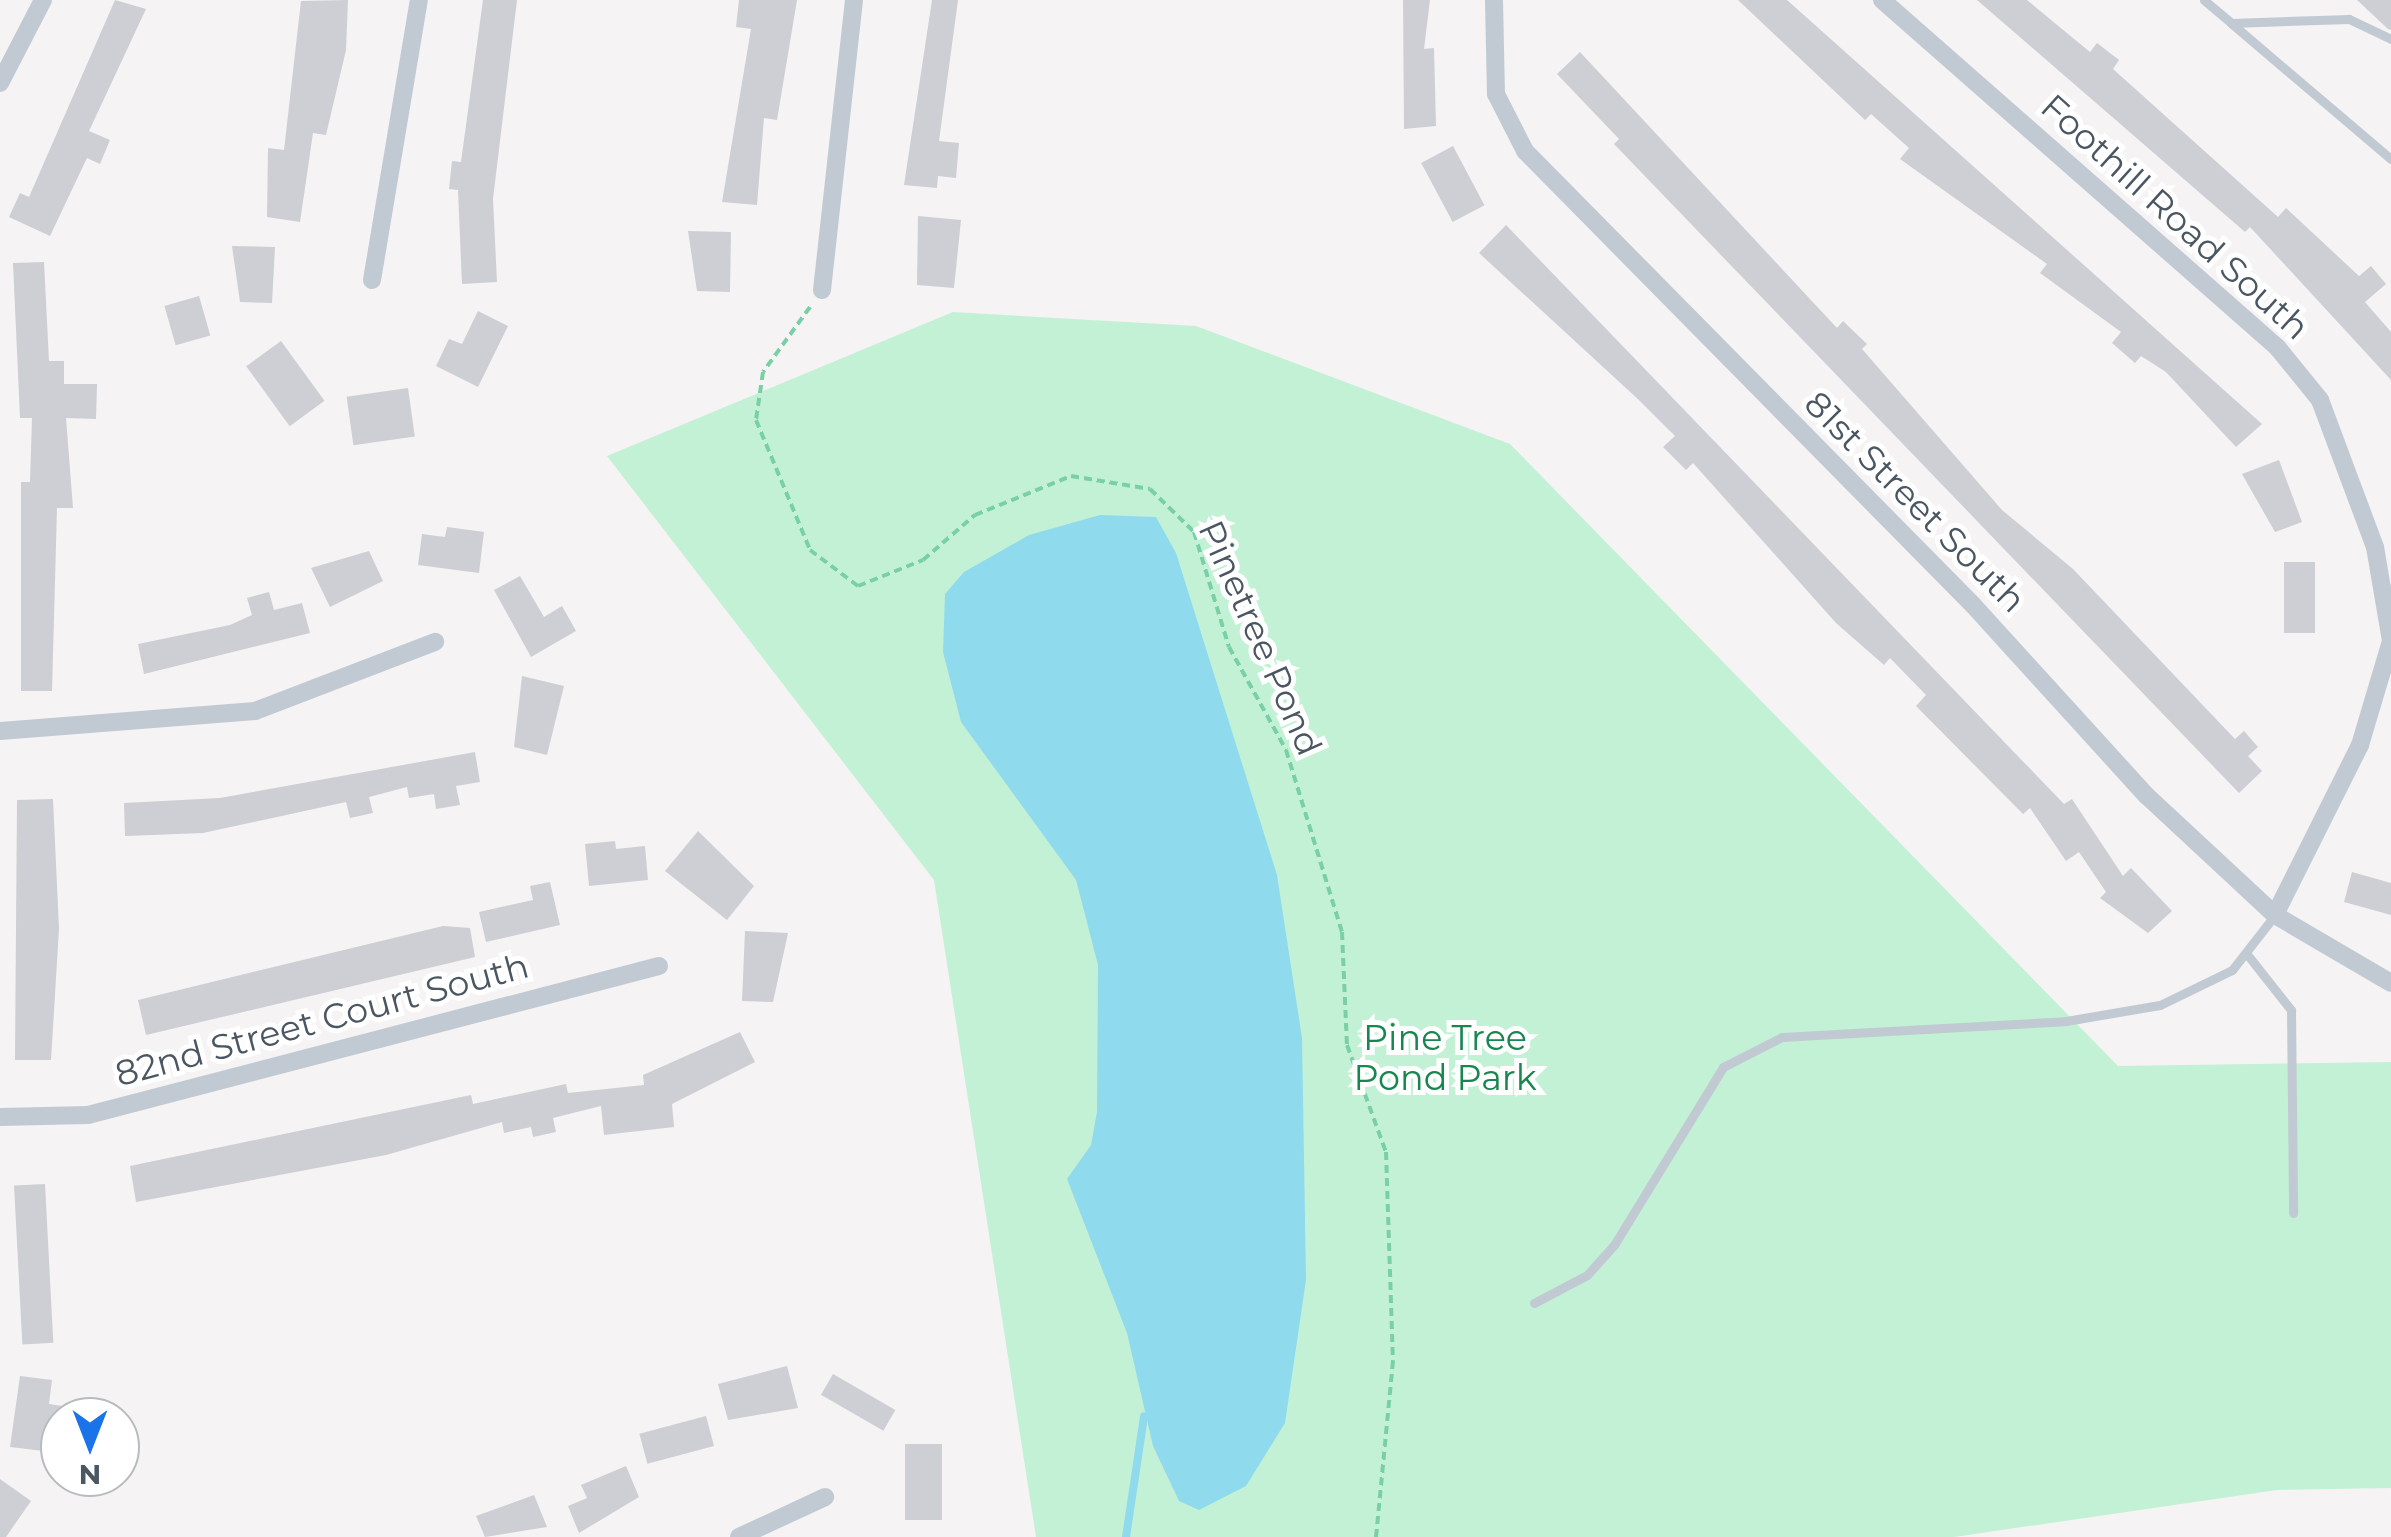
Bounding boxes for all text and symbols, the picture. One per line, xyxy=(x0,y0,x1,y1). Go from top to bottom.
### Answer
street label: Foothill Road South xyxy=(2032,86,2318,348)
street label: 81st Street South xyxy=(1796,383,2034,621)
street label: Pinetree Pond xyxy=(1189,514,1331,762)
street label: 82nd Street Court South xyxy=(111,945,533,1095)
park label: Pine Tree Pond Park xyxy=(1353,1017,1537,1099)
north arrow xyxy=(40,1397,140,1497)
text: N xyxy=(79,1458,101,1492)

